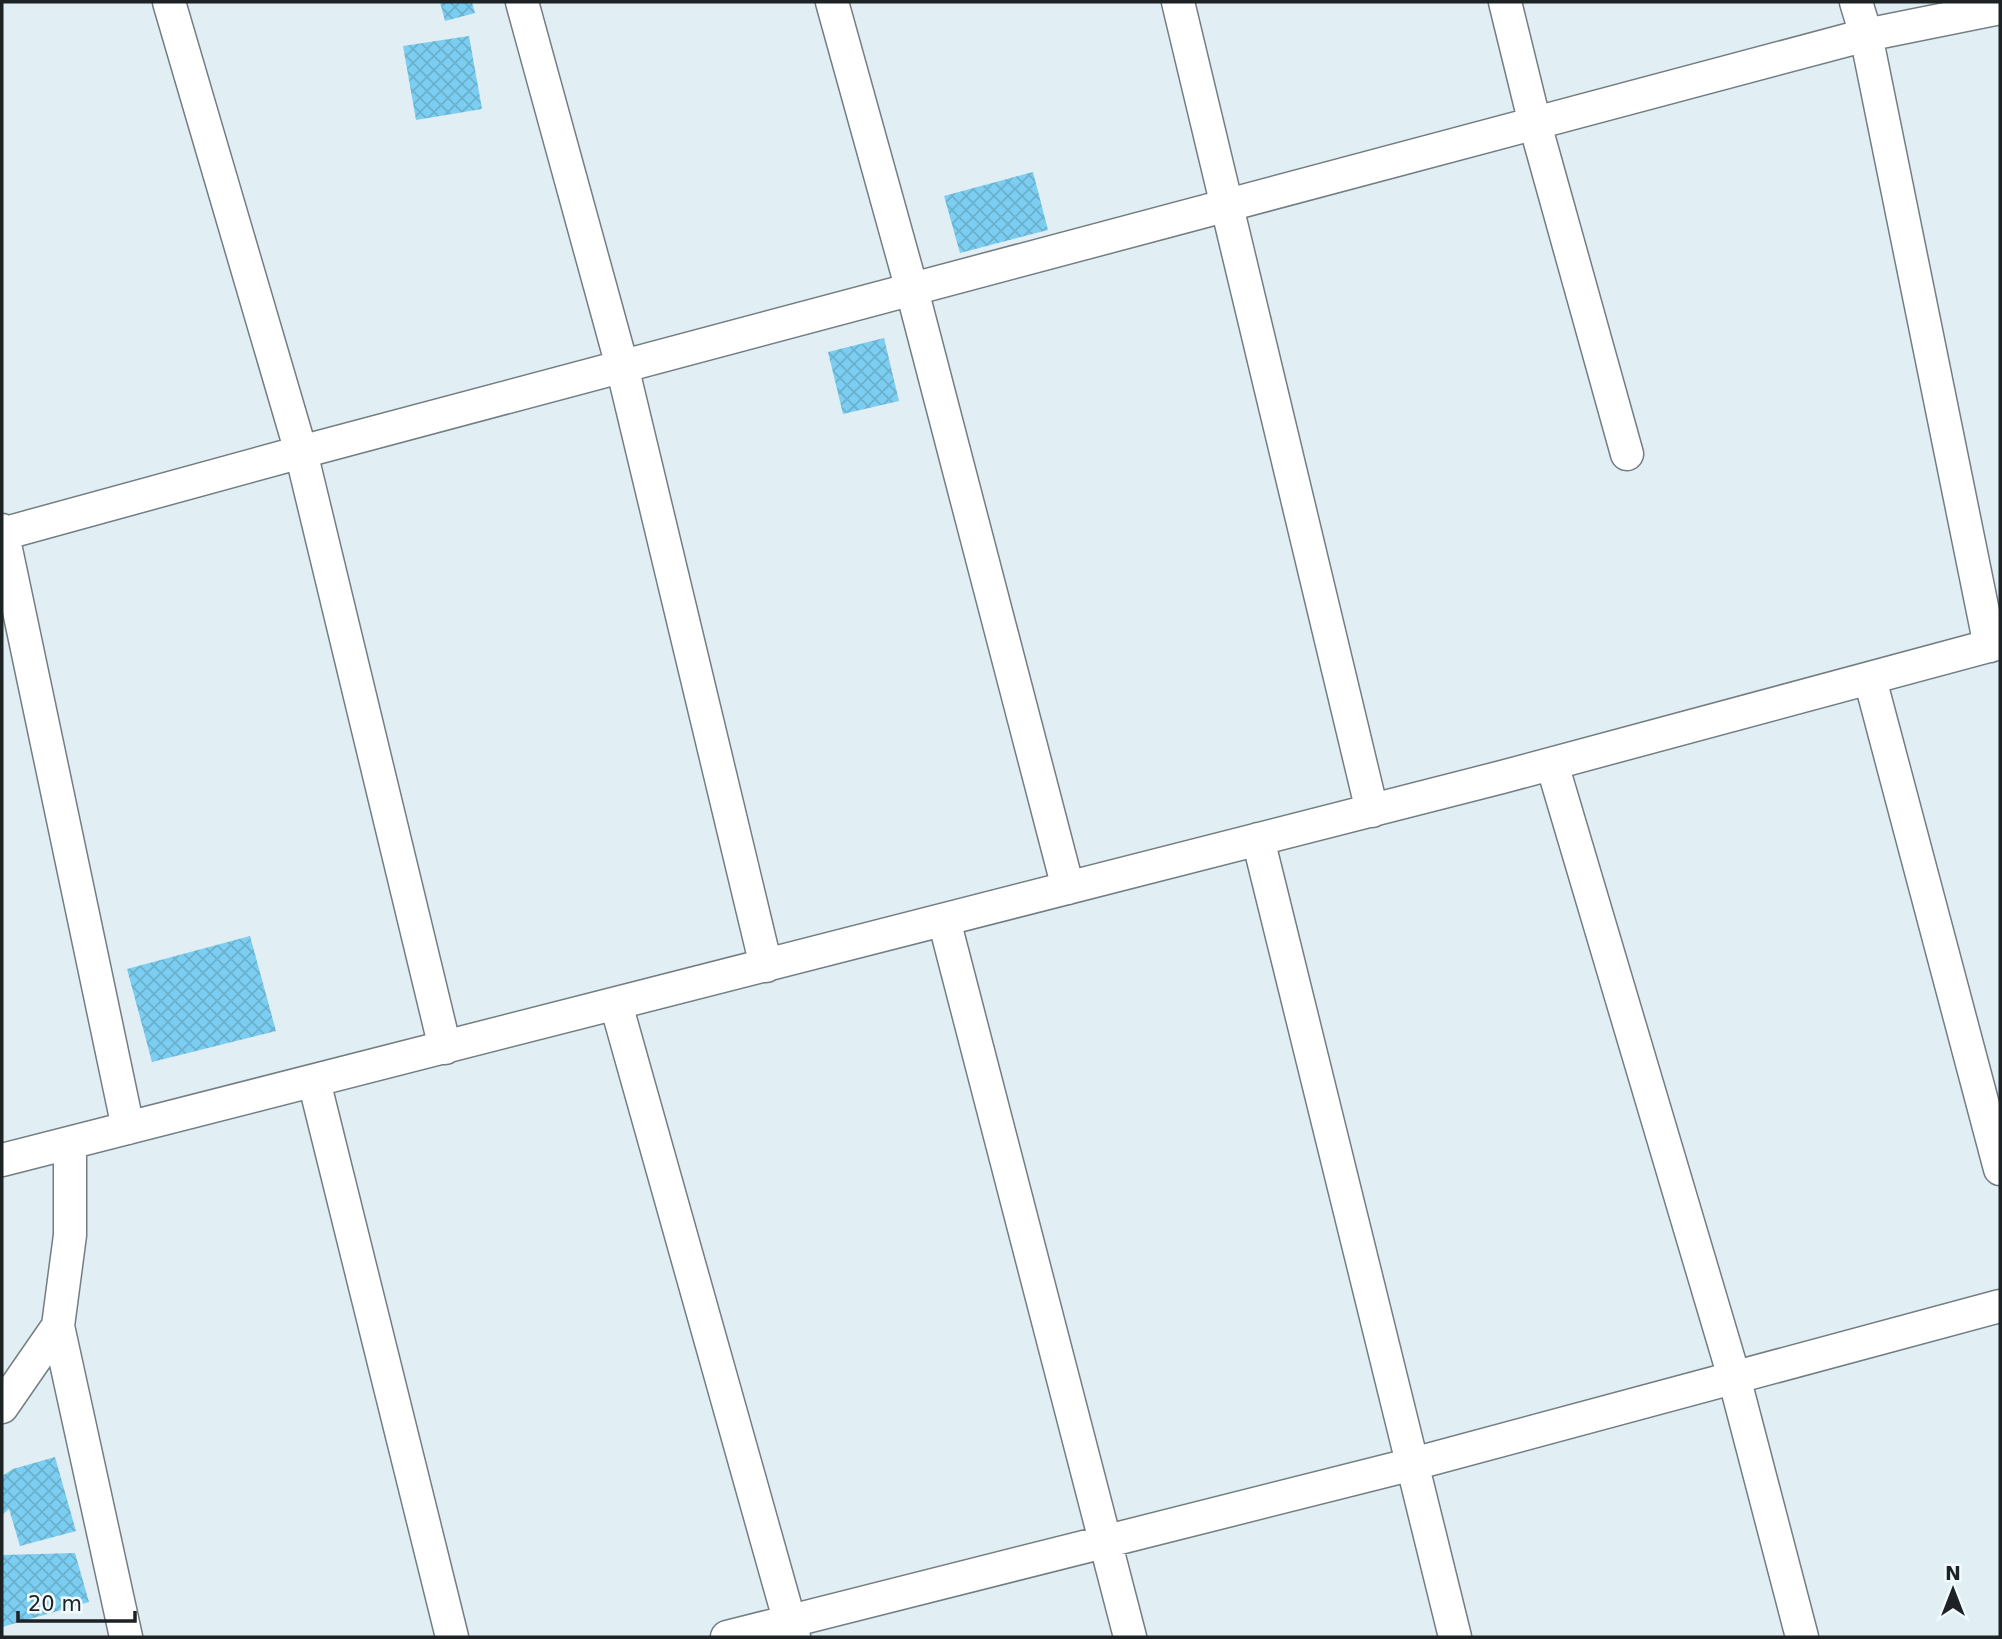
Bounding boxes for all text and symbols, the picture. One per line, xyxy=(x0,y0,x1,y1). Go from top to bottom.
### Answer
north arrow xyxy=(1918,1555,1988,1625)
text: N xyxy=(1945,1562,1961,1584)
scale bar xyxy=(18,1580,135,1624)
text: 20 m xyxy=(28,1592,82,1616)

